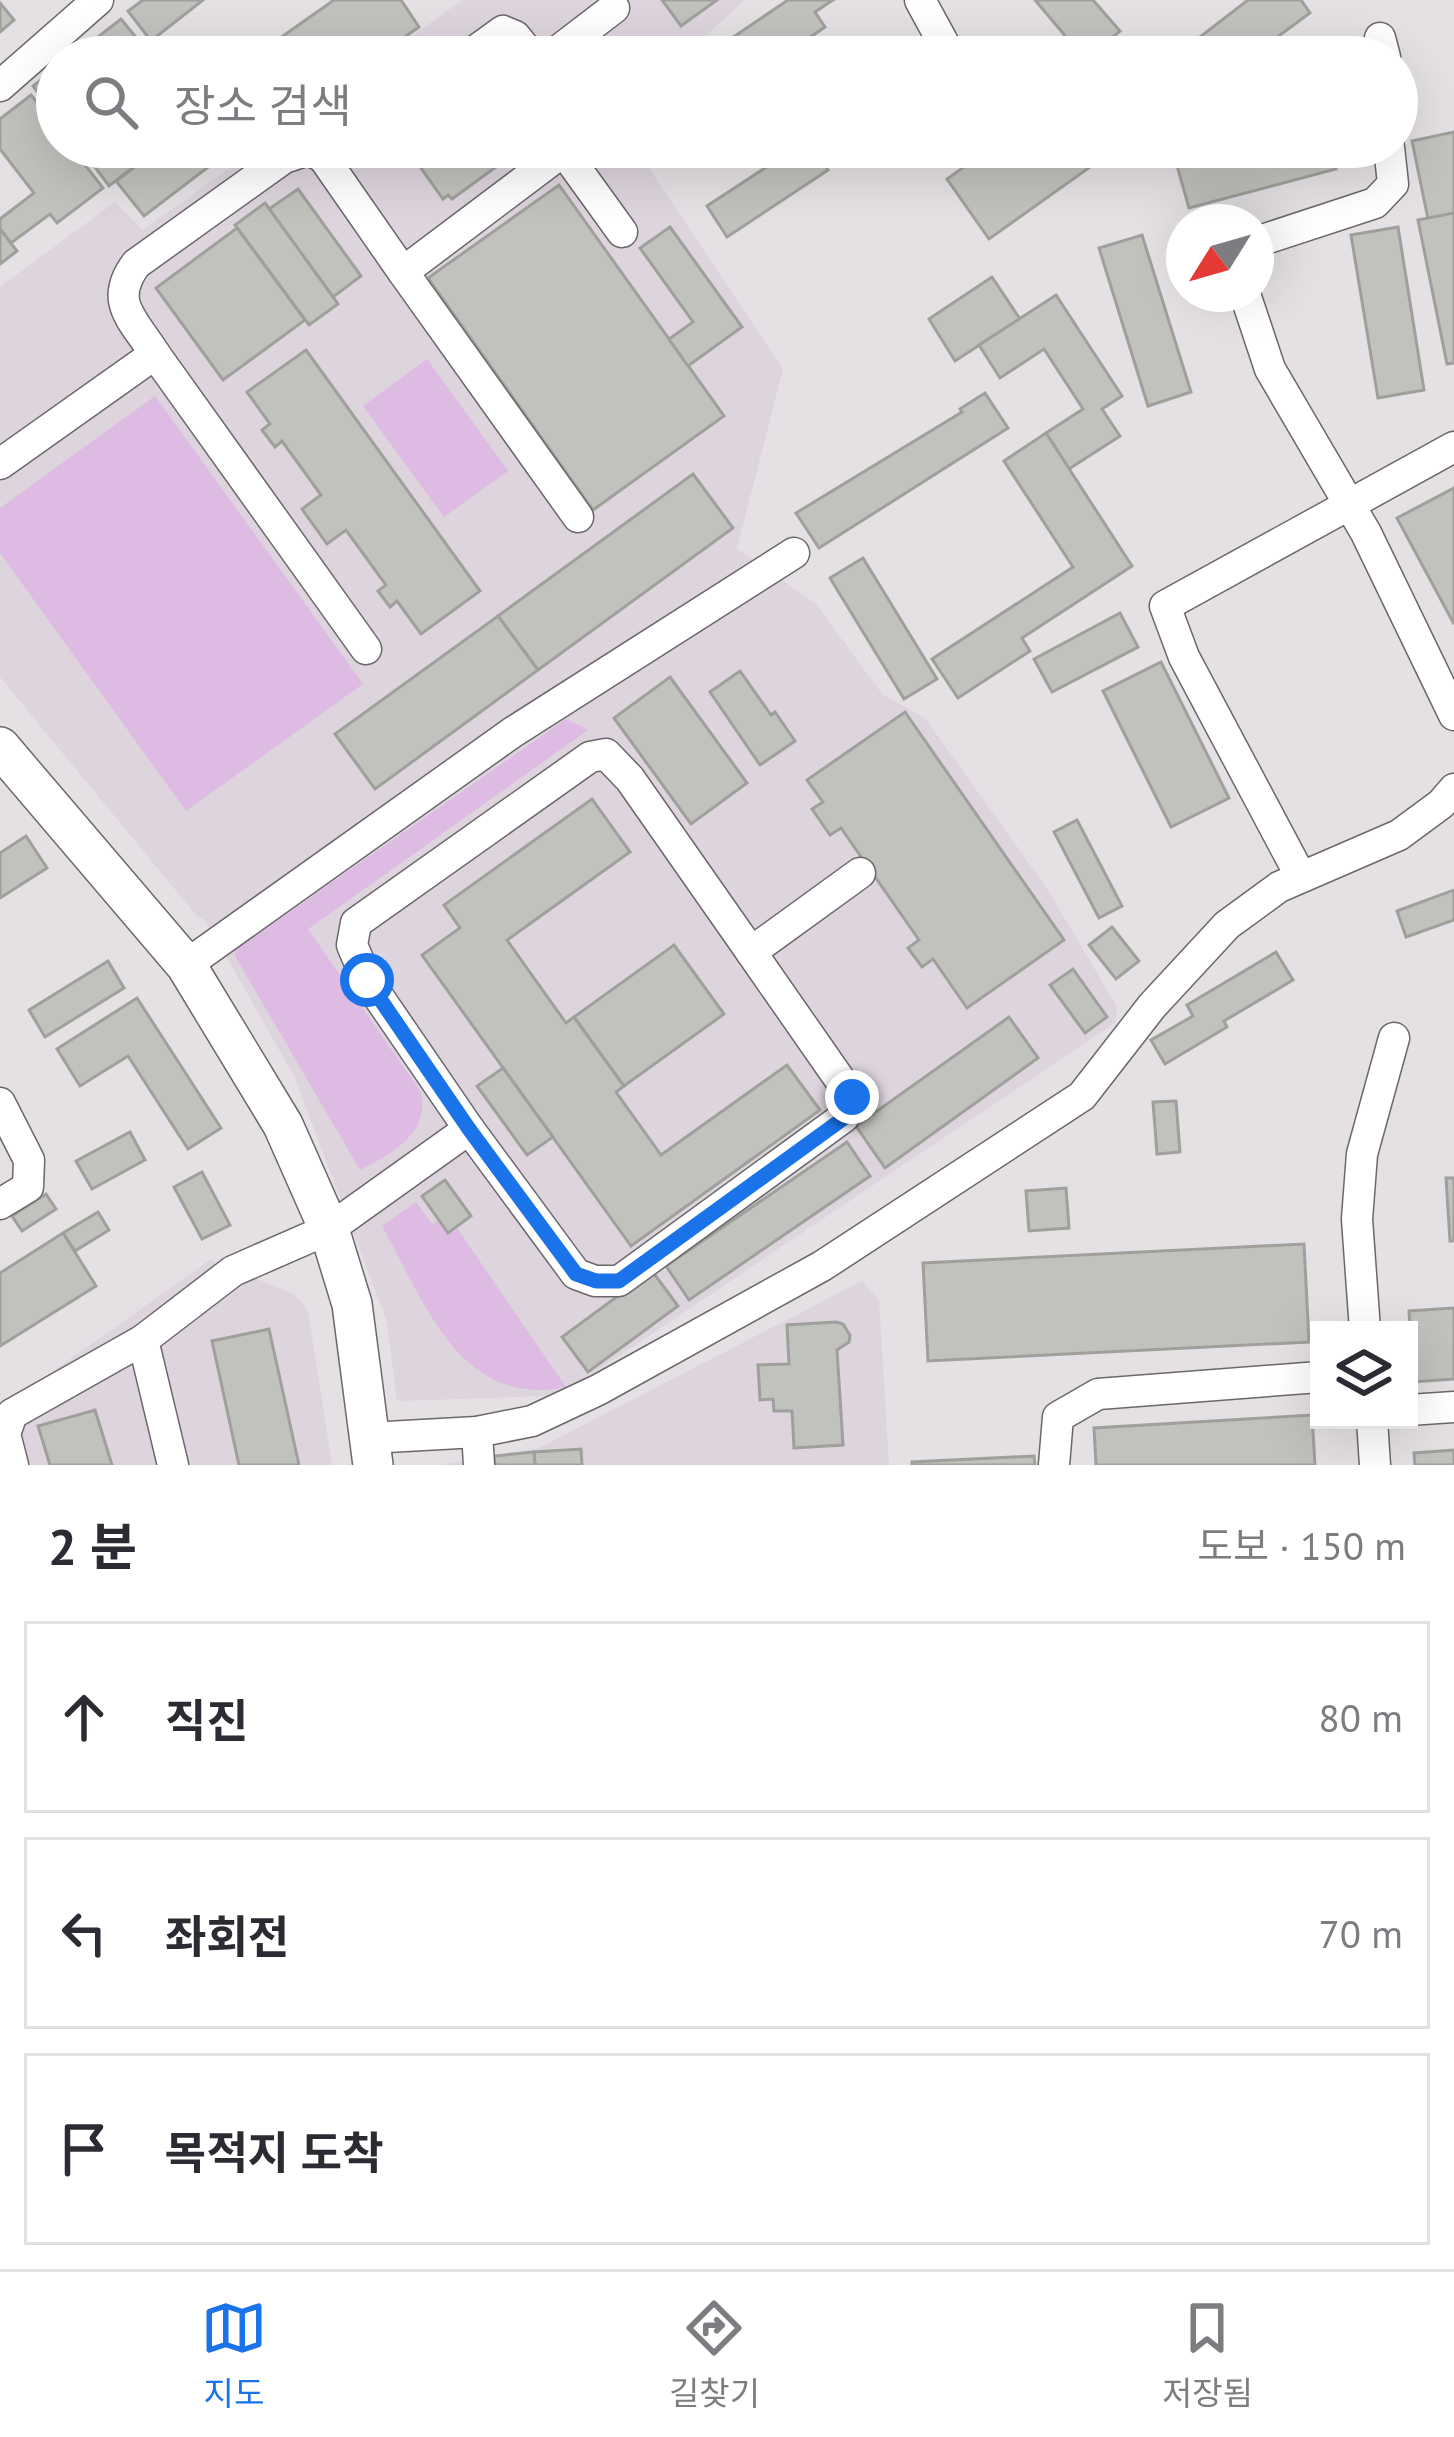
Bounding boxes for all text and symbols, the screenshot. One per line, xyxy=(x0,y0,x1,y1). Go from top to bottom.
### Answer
search box xyxy=(36,36,1418,168)
icon: search xyxy=(78,69,144,135)
text: 장소 검색 xyxy=(174,76,352,134)
north arrow xyxy=(1166,204,1274,312)
route start xyxy=(340,953,394,1007)
route end xyxy=(825,1070,879,1124)
map controls xyxy=(1310,1321,1418,1429)
button: layers xyxy=(1310,1321,1418,1429)
text: 2 분 xyxy=(48,1513,137,1579)
text: 도보 · 150 m xyxy=(1197,1520,1406,1571)
icon: ahead xyxy=(51,1684,117,1750)
text: 직진 xyxy=(165,1691,248,1749)
text: 80 m xyxy=(1318,1692,1403,1743)
icon: left xyxy=(51,1900,117,1966)
text: 좌회전 xyxy=(165,1907,289,1965)
text: 70 m xyxy=(1318,1908,1403,1959)
icon: arrive xyxy=(51,2116,117,2182)
text: 목적지 도착 xyxy=(165,2123,383,2181)
tab: 지도 xyxy=(201,2295,267,2415)
tab: 길찾기 xyxy=(669,2295,760,2415)
tab: 저장됨 xyxy=(1162,2295,1253,2415)

